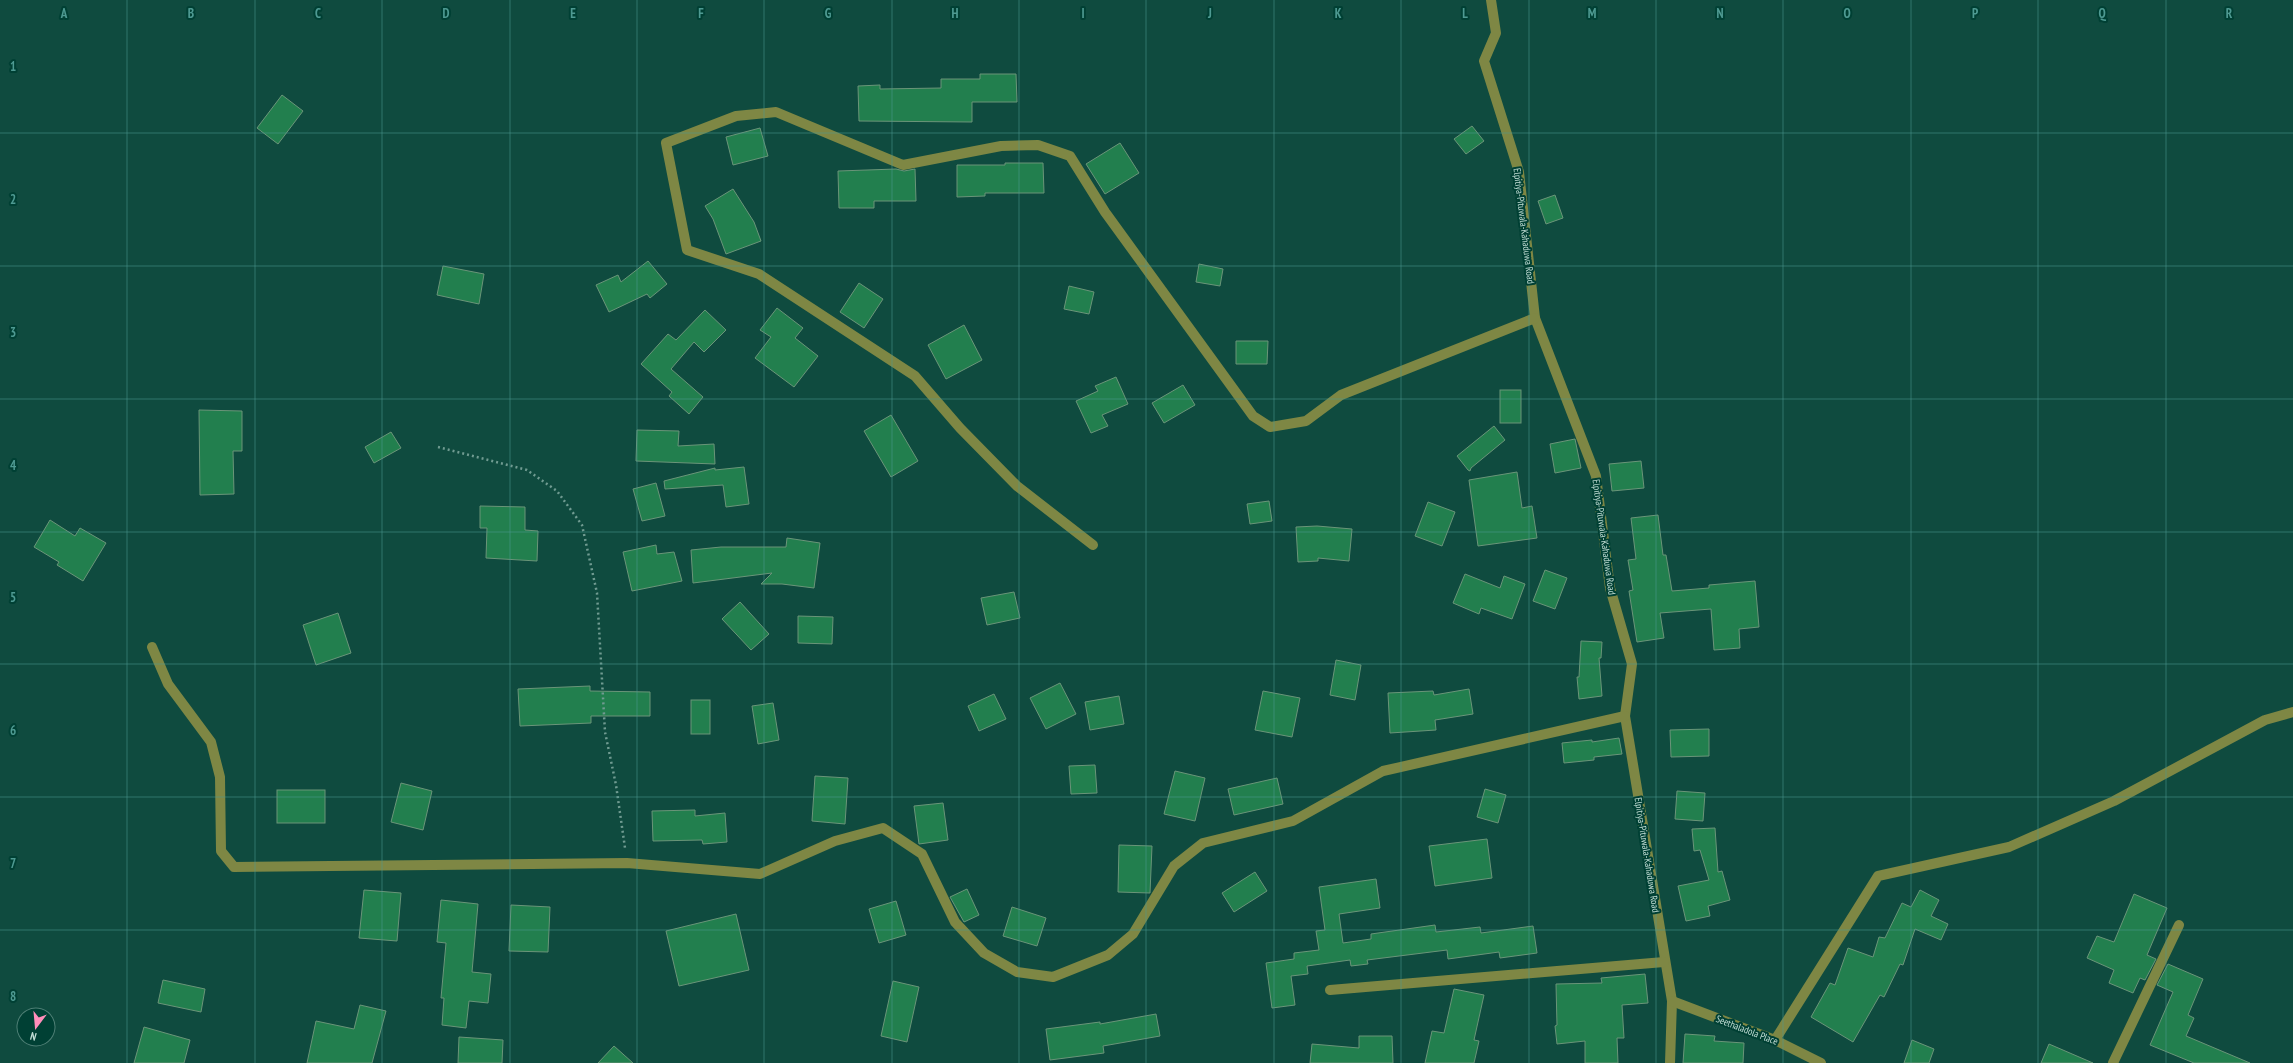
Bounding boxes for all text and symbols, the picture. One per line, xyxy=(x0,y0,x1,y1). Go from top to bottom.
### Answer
text: A xyxy=(60,5,68,22)
text: B xyxy=(188,5,194,22)
text: C xyxy=(315,5,321,22)
text: D xyxy=(443,5,450,22)
text: E xyxy=(570,5,576,22)
text: F xyxy=(698,5,704,22)
text: G xyxy=(825,5,832,22)
text: H xyxy=(952,5,959,22)
text: I xyxy=(1081,5,1085,22)
text: J xyxy=(1207,5,1212,22)
text: K xyxy=(1335,5,1342,22)
text: L xyxy=(1462,5,1468,22)
text: M xyxy=(1588,5,1597,22)
text: N xyxy=(1716,5,1724,22)
text: O xyxy=(1843,5,1851,22)
text: P xyxy=(1972,5,1978,22)
text: Q xyxy=(2098,5,2106,22)
text: R xyxy=(2226,5,2233,22)
text: 1 xyxy=(10,58,16,75)
street label: Elpitiya-Pituwala-Kahaduwa Road xyxy=(1510,167,1538,285)
text: 2 xyxy=(10,191,16,208)
text: 3 xyxy=(10,324,16,341)
text: 4 xyxy=(10,457,17,474)
street label: Elpitiya-Pituwala-Kahaduwa Road xyxy=(1589,478,1619,596)
text: 5 xyxy=(10,589,16,606)
text: 6 xyxy=(10,722,16,739)
street label: Elpitiya-Pituwala-Kahaduwa Road xyxy=(1631,796,1663,914)
text: 7 xyxy=(10,855,16,872)
text: 8 xyxy=(10,988,16,1005)
north arrow xyxy=(16,1007,56,1047)
street label: Seethaladola Place xyxy=(1714,1012,1780,1048)
text: N xyxy=(28,1029,38,1044)

